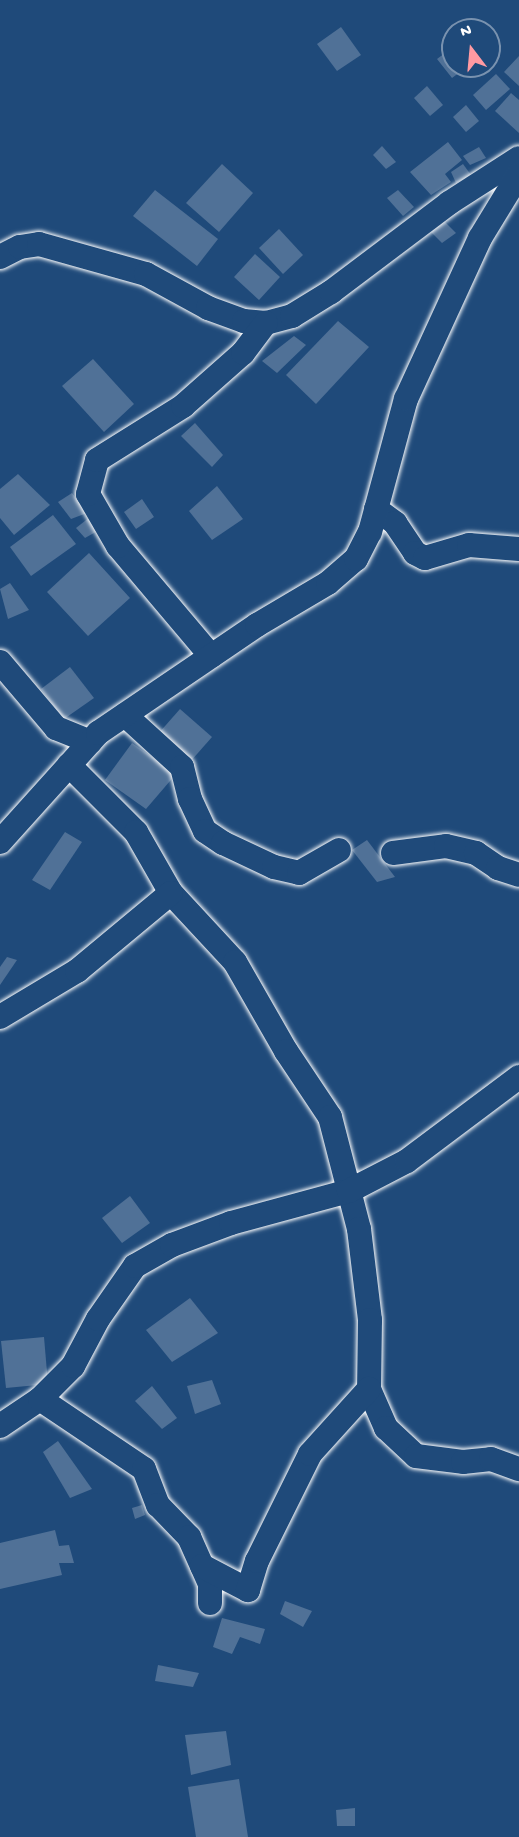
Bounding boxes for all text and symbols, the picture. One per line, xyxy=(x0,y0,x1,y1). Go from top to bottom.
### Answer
north arrow xyxy=(441,18,501,78)
text: N xyxy=(459,22,474,43)

